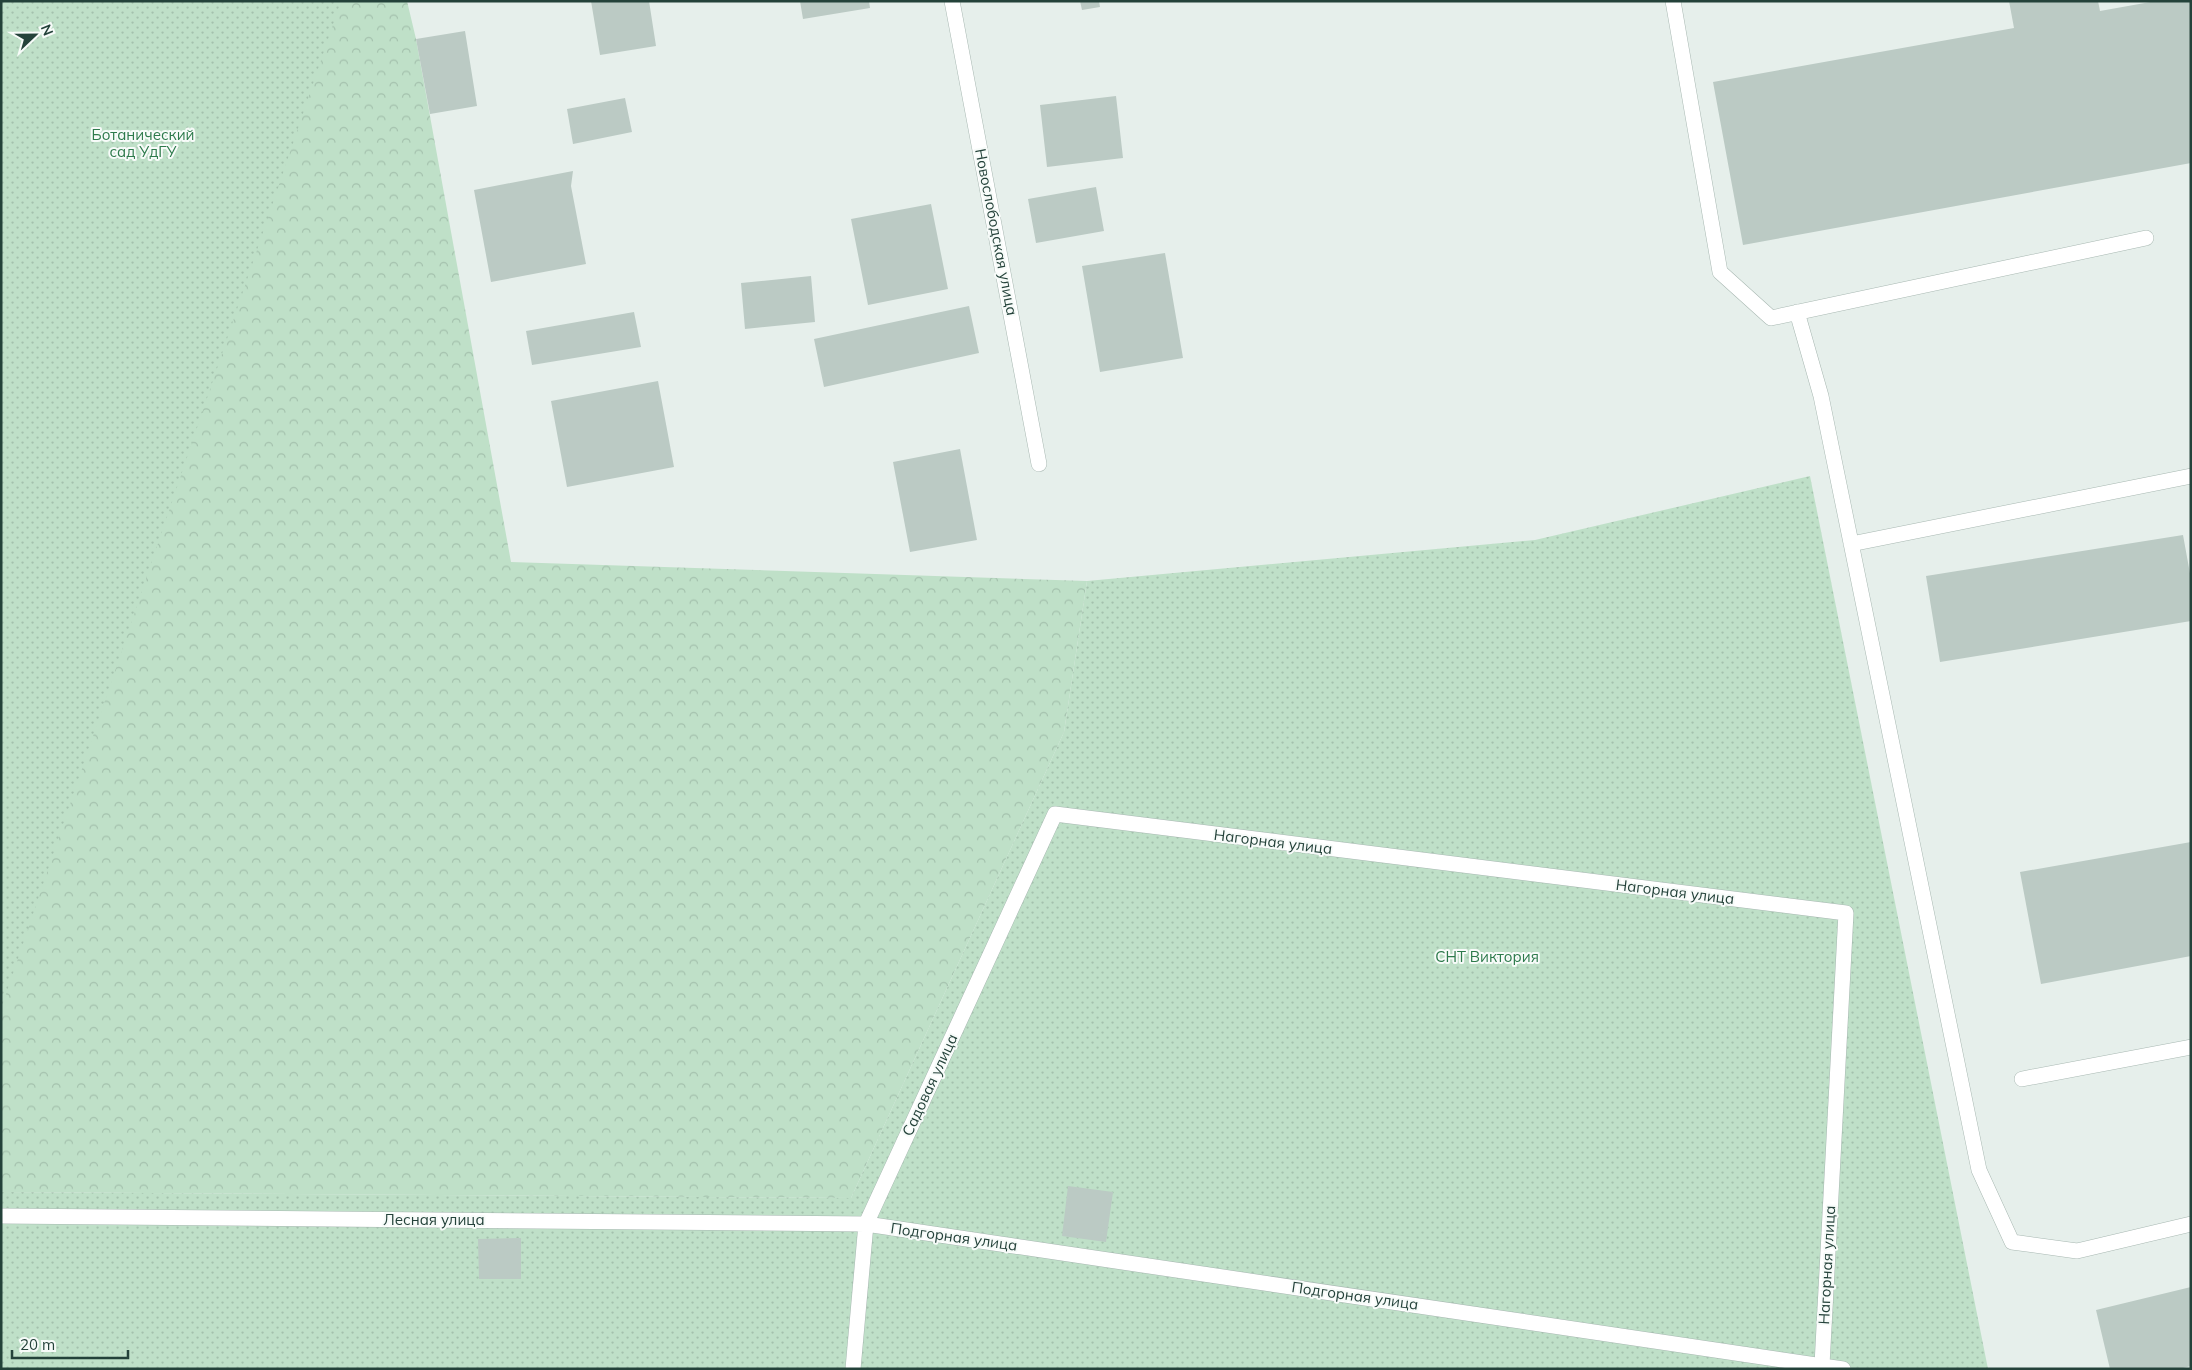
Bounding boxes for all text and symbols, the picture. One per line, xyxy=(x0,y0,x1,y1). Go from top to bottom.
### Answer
north arrow xyxy=(10,10,60,60)
text: N xyxy=(37,22,57,38)
park label: Ботанический сад УдГУ xyxy=(92,125,195,161)
street label: Новослободская улица xyxy=(971,147,1022,317)
street label: Нагорная улица xyxy=(1213,825,1333,858)
street label: Нагорная улица xyxy=(1615,875,1735,908)
park label: СНТ Виктория xyxy=(1435,947,1539,966)
street label: Садовая улица xyxy=(898,1031,962,1139)
street label: Нагорная улица xyxy=(1814,1205,1839,1325)
street label: Лесная улица xyxy=(383,1210,485,1229)
street label: Подгорная улица xyxy=(889,1218,1019,1255)
street label: Подгорная улица xyxy=(1290,1277,1420,1314)
scale bar xyxy=(12,1328,129,1360)
text: 20 m xyxy=(20,1335,55,1354)

